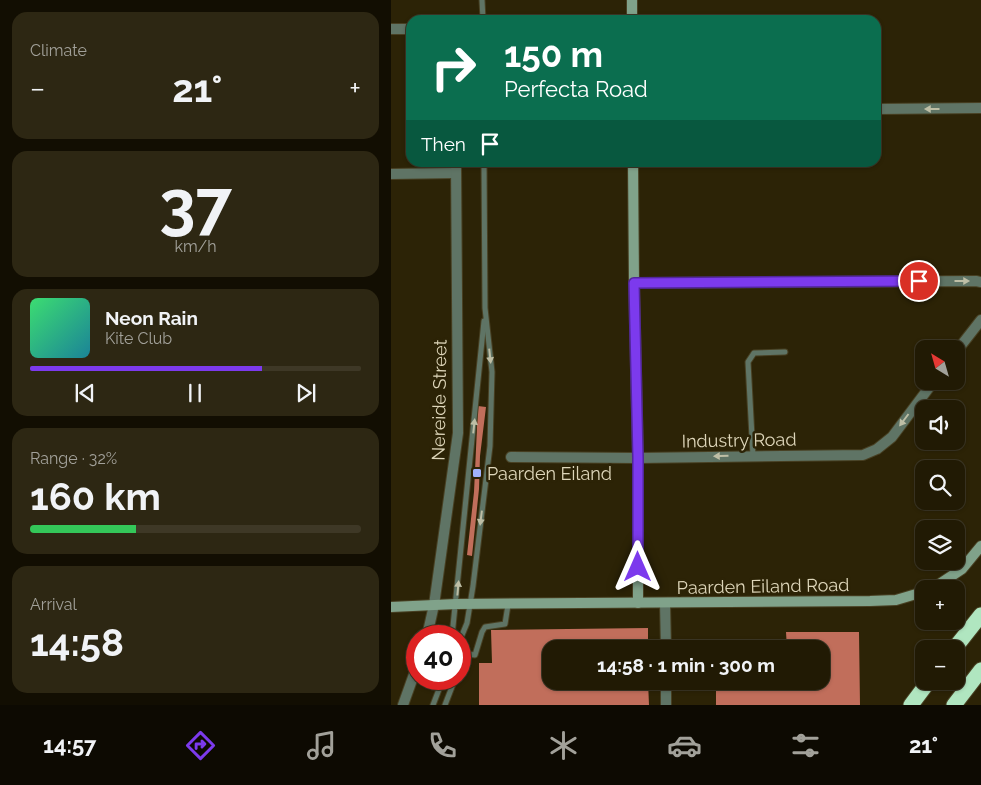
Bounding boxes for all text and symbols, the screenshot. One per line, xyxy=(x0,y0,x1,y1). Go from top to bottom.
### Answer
text: 150 m xyxy=(504,34,603,75)
icon: right xyxy=(421,35,486,100)
text: Climate xyxy=(30,41,87,60)
text: 21° xyxy=(172,66,222,111)
text: − xyxy=(30,72,45,105)
text: + xyxy=(349,72,361,105)
text: Perfecta Road xyxy=(504,76,648,102)
one-way arrow xyxy=(924,105,940,113)
icon: arrive xyxy=(476,130,504,158)
text: Then xyxy=(421,133,466,155)
text: 37 xyxy=(159,166,232,242)
text: km/h xyxy=(174,237,217,256)
pin xyxy=(898,260,940,302)
icon: arrive xyxy=(905,267,933,295)
one-way arrow xyxy=(955,277,971,285)
text: Neon Rain xyxy=(105,307,198,329)
text: Kite Club xyxy=(105,329,172,348)
street label: Nereide Street xyxy=(427,339,451,461)
north arrow xyxy=(915,340,965,390)
map controls xyxy=(915,340,965,690)
one-way arrow xyxy=(486,349,494,365)
icon: previous xyxy=(71,379,99,407)
icon: pause xyxy=(181,379,209,407)
icon: next xyxy=(292,379,320,407)
button: sound xyxy=(915,400,965,450)
one-way arrow xyxy=(899,413,910,426)
one-way arrow xyxy=(470,418,478,434)
street label: Industry Road xyxy=(681,428,797,452)
text: Range · 32% xyxy=(30,449,117,468)
one-way arrow xyxy=(712,453,728,461)
button: search xyxy=(915,460,965,510)
place label: Paarden Eiland xyxy=(487,463,612,484)
marker: Paarden Eiland xyxy=(471,467,483,479)
text: 160 km xyxy=(30,474,161,519)
one-way arrow xyxy=(477,510,485,526)
button: layers xyxy=(915,520,965,570)
position arrow xyxy=(611,540,663,592)
street label: Paarden Eiland Road xyxy=(676,574,850,598)
one-way arrow xyxy=(454,580,462,596)
button: + xyxy=(915,580,965,630)
text: Arrival xyxy=(30,595,77,614)
text: 14:58 xyxy=(30,620,124,665)
speed limit sign: 40 xyxy=(406,625,471,690)
button: − xyxy=(915,640,965,690)
text: 14:58 · 1 min · 300 m xyxy=(597,654,775,676)
icon: directions xyxy=(183,728,218,763)
icon: music xyxy=(304,728,339,763)
icon: phone xyxy=(425,728,460,763)
icon: climate xyxy=(546,728,581,763)
icon: car xyxy=(667,728,702,763)
icon: filters xyxy=(788,728,823,763)
text: 14:57 xyxy=(43,732,96,758)
text: 21° xyxy=(909,732,938,758)

